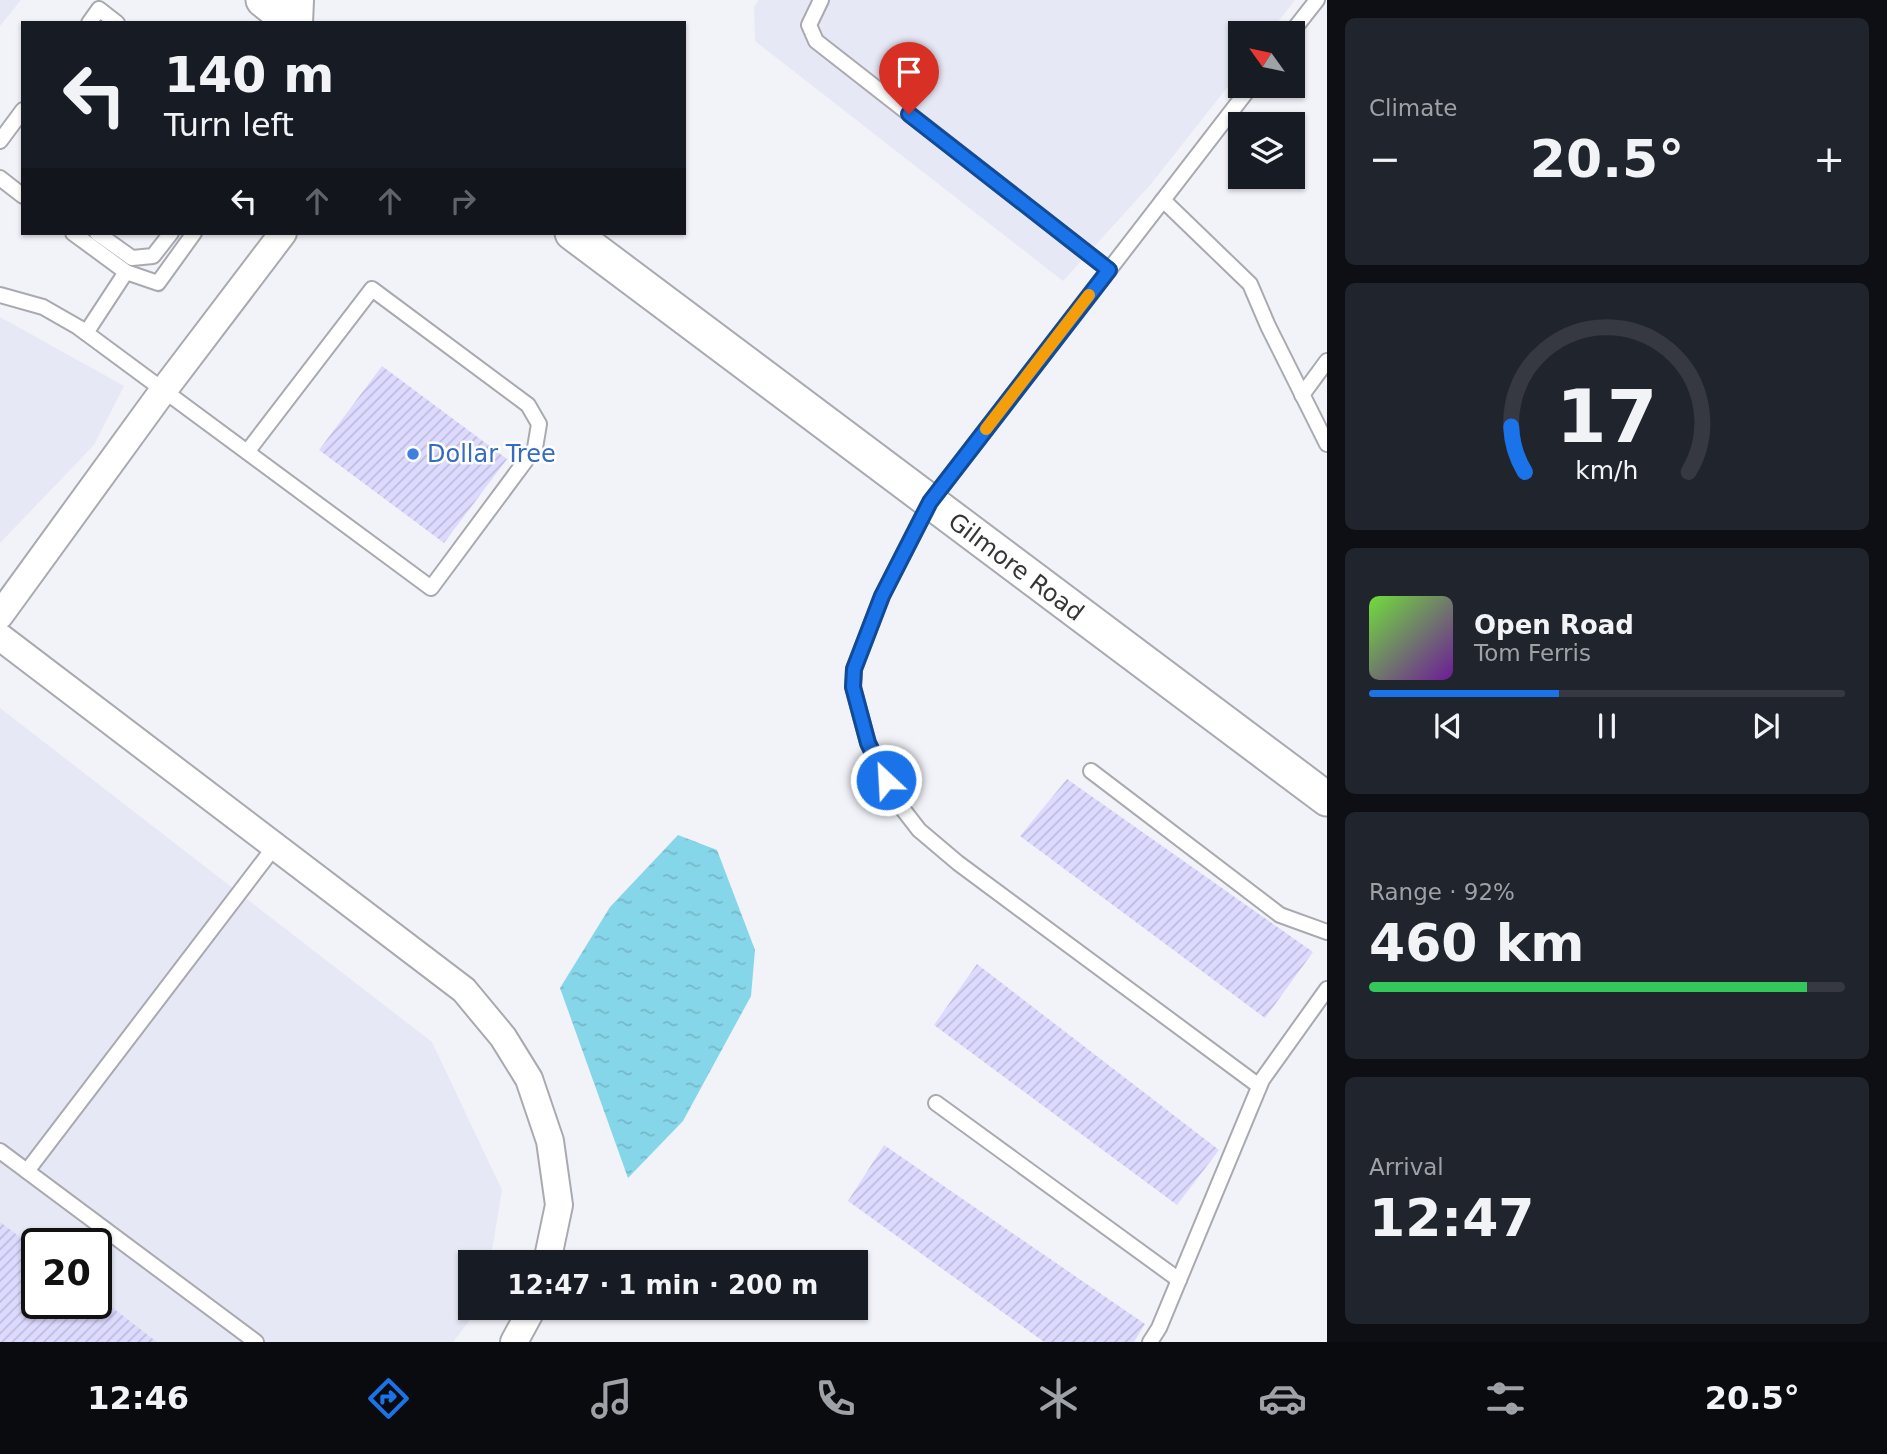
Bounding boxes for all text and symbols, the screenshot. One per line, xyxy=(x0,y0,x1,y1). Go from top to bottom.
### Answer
north arrow xyxy=(1228,21,1306,98)
map controls xyxy=(1228,21,1305,189)
pin xyxy=(879,42,939,114)
text: 140 m xyxy=(164,47,334,104)
icon: left xyxy=(49,49,140,140)
icon: arrive xyxy=(890,53,928,91)
text: Climate xyxy=(1369,95,1458,121)
text: Turn left xyxy=(164,106,294,144)
button: layers xyxy=(1228,112,1305,189)
text: 20.5° xyxy=(1530,129,1684,189)
text: − xyxy=(1369,137,1401,181)
text: + xyxy=(1813,137,1845,181)
icon: left xyxy=(225,182,263,220)
icon: ahead xyxy=(298,182,336,220)
icon: ahead xyxy=(371,182,409,220)
icon: right xyxy=(444,182,482,220)
text: 17 xyxy=(1556,375,1658,460)
place label: Dollar Tree xyxy=(427,440,556,468)
marker: Dollar Tree xyxy=(405,446,421,462)
text: km/h xyxy=(1575,456,1639,485)
street label: Gilmore Road xyxy=(943,507,1089,627)
text: Open Road xyxy=(1474,610,1634,640)
text: Tom Ferris xyxy=(1474,640,1591,666)
icon: previous xyxy=(1429,707,1467,745)
icon: pause xyxy=(1588,707,1626,745)
icon: next xyxy=(1747,707,1785,745)
position arrow xyxy=(849,743,923,817)
text: Range · 92% xyxy=(1369,879,1515,905)
text: 460 km xyxy=(1369,913,1584,973)
text: Arrival xyxy=(1369,1154,1444,1180)
text: 12:47 xyxy=(1369,1188,1535,1248)
speed limit sign: 20 xyxy=(21,1228,112,1319)
text: 12:47 · 1 min · 200 m xyxy=(508,1270,818,1300)
icon: directions xyxy=(364,1374,413,1423)
icon: music xyxy=(587,1374,636,1423)
icon: phone xyxy=(811,1374,860,1423)
icon: climate xyxy=(1034,1374,1083,1423)
icon: car xyxy=(1258,1374,1307,1423)
icon: filters xyxy=(1481,1374,1530,1423)
text: 12:46 xyxy=(87,1379,189,1417)
text: 20.5° xyxy=(1705,1379,1800,1417)

